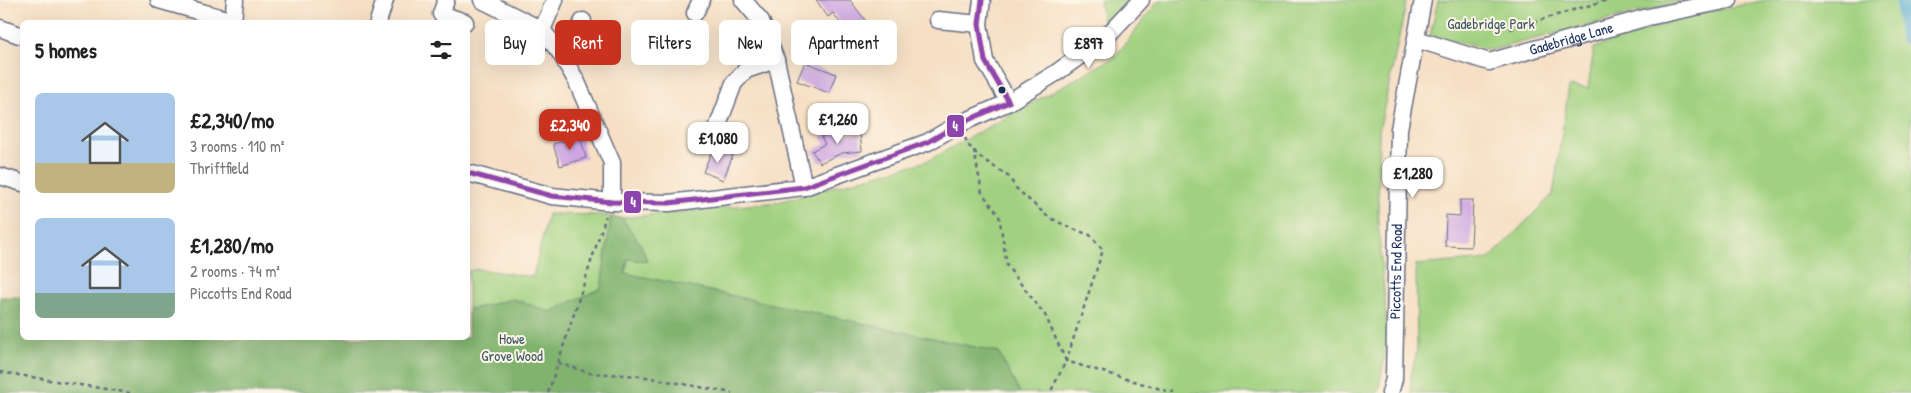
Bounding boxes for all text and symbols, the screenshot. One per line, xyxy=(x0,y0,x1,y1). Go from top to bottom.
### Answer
park label: Gadebridge Park xyxy=(1447,13,1535,34)
street label: Gadebridge Lane xyxy=(1527,16,1616,60)
chip: Buy xyxy=(485,20,545,65)
chip: Rent xyxy=(555,20,621,65)
chip: Filters xyxy=(631,20,709,65)
chip: New xyxy=(719,20,781,65)
chip: Apartment xyxy=(791,20,897,65)
pin: £897 xyxy=(1059,27,1119,69)
text: £897 xyxy=(1074,32,1104,54)
text: 5 homes xyxy=(35,36,97,65)
icon: filters xyxy=(427,36,455,64)
unlabelled marker xyxy=(997,85,1007,95)
pin: £1,260 xyxy=(797,102,879,145)
text: £2,340/mo xyxy=(190,106,274,135)
pin: £2,340 xyxy=(529,108,611,151)
text: £1,260 xyxy=(819,108,857,130)
icon: home xyxy=(75,113,135,173)
text: £2,340 xyxy=(550,114,590,136)
line badge: 4 xyxy=(946,114,965,138)
text: 4 xyxy=(952,116,958,135)
pin: £1,080 xyxy=(677,121,759,164)
text: £1,080 xyxy=(698,127,738,149)
text: 3 rooms · 110 m² xyxy=(190,135,285,157)
pin: £1,280 xyxy=(1372,156,1454,199)
text: Thriftfield xyxy=(190,157,248,179)
text: £1,280 xyxy=(1393,162,1433,184)
line badge: 4 xyxy=(623,190,642,214)
text: 4 xyxy=(630,192,636,211)
street label: Piccotts End Road xyxy=(1384,224,1407,319)
text: £1,280/mo xyxy=(190,231,273,260)
icon: home xyxy=(75,238,135,298)
text: 2 rooms · 74 m² xyxy=(190,260,280,282)
text: Piccotts End Road xyxy=(190,282,291,304)
park label: Howe Grove Wood xyxy=(481,328,543,366)

